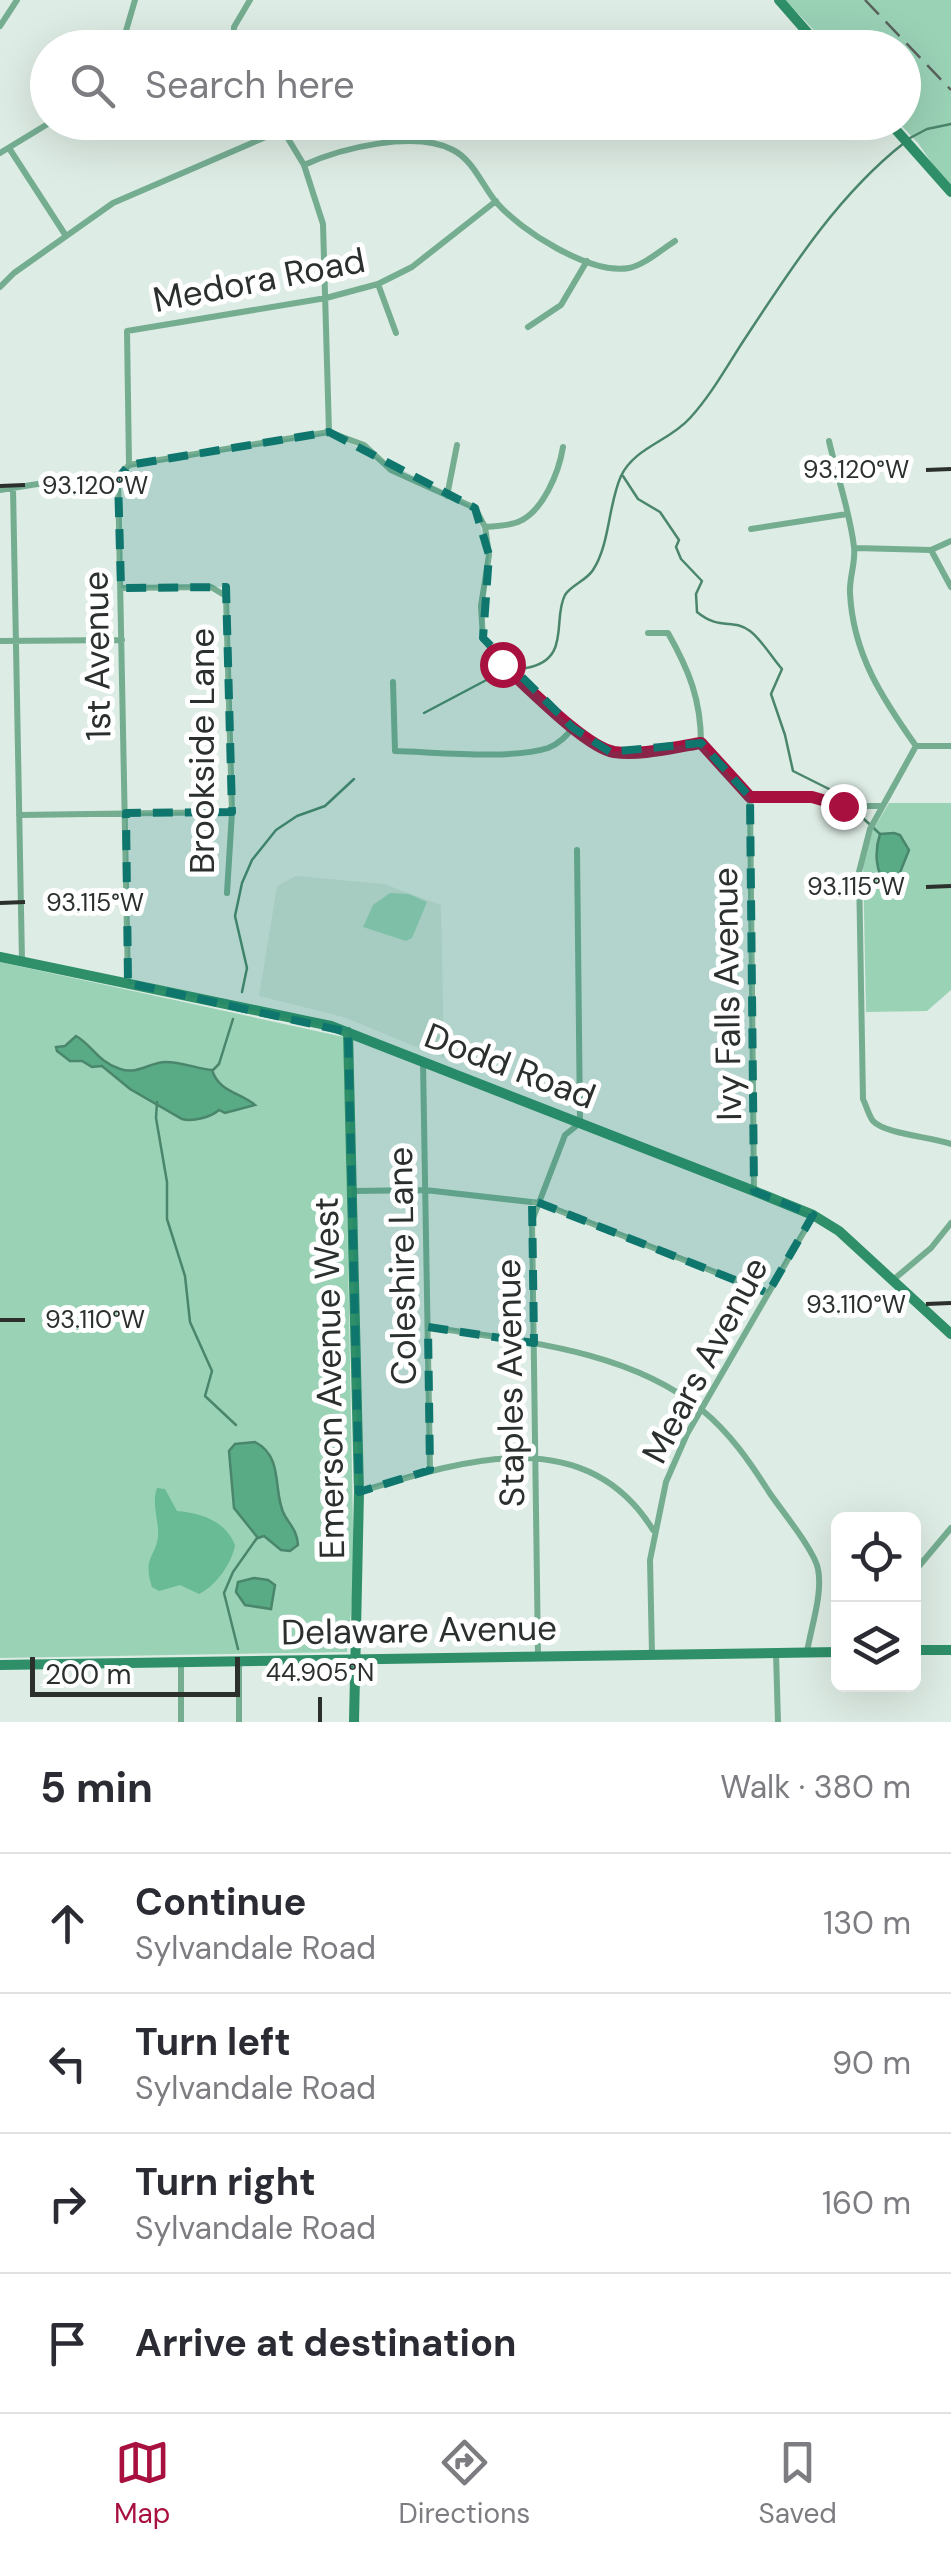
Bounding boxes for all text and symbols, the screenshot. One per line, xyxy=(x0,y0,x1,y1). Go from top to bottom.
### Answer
search box xyxy=(30,30,921,140)
icon: search xyxy=(65,58,120,113)
text: Search here xyxy=(145,60,355,110)
street label: Medora Road xyxy=(149,237,369,323)
text: 93.120°W xyxy=(803,453,909,486)
text: 93.120°W xyxy=(42,469,148,502)
street label: 1st Avenue xyxy=(73,571,121,741)
street label: Brookside Lane xyxy=(179,628,225,874)
route start xyxy=(480,642,526,688)
route end xyxy=(821,784,867,830)
street label: Ivy Falls Avenue xyxy=(702,867,752,1121)
text: 93.115°W xyxy=(807,870,905,903)
text: 93.115°W xyxy=(46,886,144,919)
street label: Dodd Road xyxy=(418,1012,602,1120)
street label: Coleshire Lane xyxy=(377,1146,427,1386)
street label: Emerson Avenue West xyxy=(303,1196,355,1560)
street label: Mears Avenue xyxy=(631,1249,779,1471)
street label: Staples Avenue xyxy=(485,1258,535,1508)
text: 93.110°W xyxy=(806,1288,906,1321)
text: 93.110°W xyxy=(45,1303,145,1336)
map controls xyxy=(831,1512,921,1692)
button: locate xyxy=(831,1512,921,1602)
button: layers xyxy=(831,1602,921,1692)
street label: Delaware Avenue xyxy=(281,1605,557,1655)
scale bar xyxy=(30,1652,240,1696)
text: 200 m xyxy=(45,1656,132,1693)
text: 44.905°N xyxy=(266,1656,374,1689)
text: 5 min xyxy=(40,1760,153,1815)
text: Walk · 380 m xyxy=(720,1766,911,1808)
text: Continue xyxy=(135,1877,306,1927)
icon: ahead xyxy=(40,1896,95,1951)
text: 130 m xyxy=(823,1902,911,1944)
text: Sylvandale Road xyxy=(135,1927,376,1969)
text: Turn left xyxy=(135,2017,291,2067)
icon: left xyxy=(40,2036,95,2091)
text: 90 m xyxy=(832,2042,911,2084)
text: Sylvandale Road xyxy=(135,2067,376,2109)
text: Turn right xyxy=(135,2157,316,2207)
icon: right xyxy=(40,2176,95,2231)
text: 160 m xyxy=(822,2182,911,2224)
text: Sylvandale Road xyxy=(135,2207,376,2249)
icon: arrive xyxy=(40,2316,95,2371)
text: Arrive at destination xyxy=(135,2318,517,2368)
tab: Map xyxy=(114,2435,170,2532)
tab: Directions xyxy=(399,2435,530,2532)
tab: Saved xyxy=(758,2435,837,2532)

